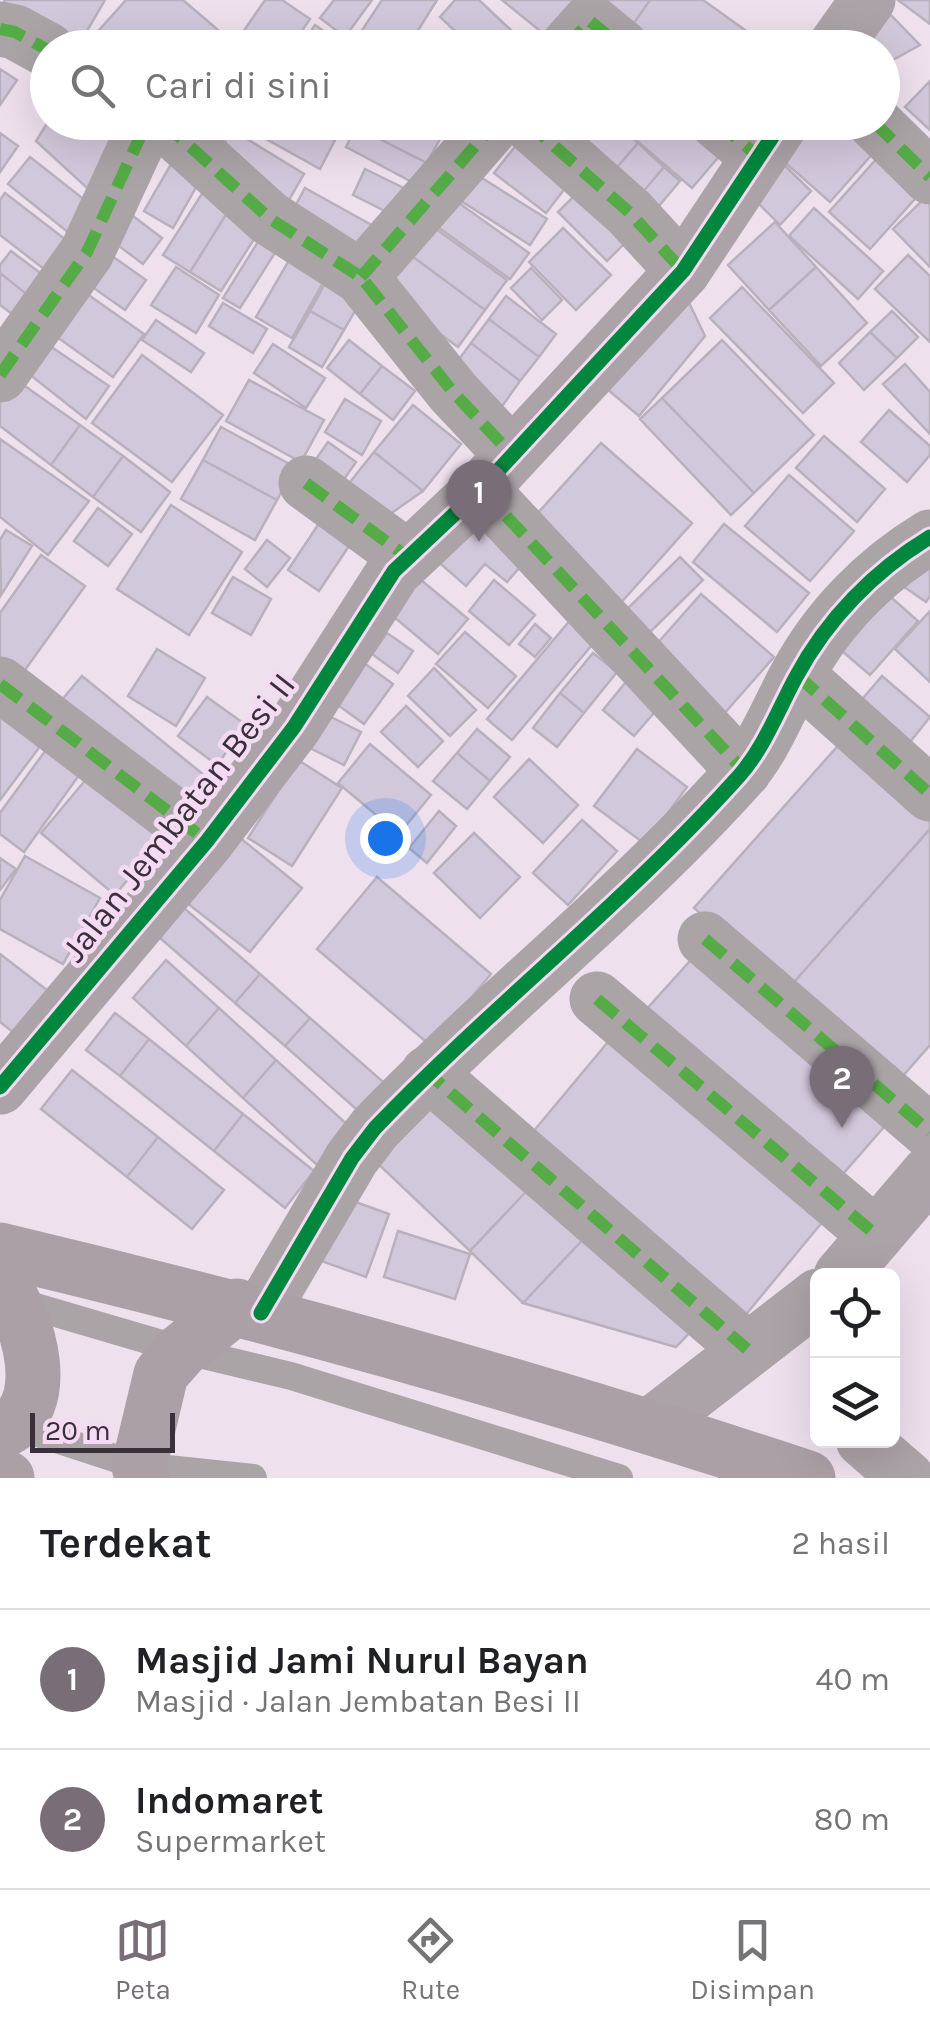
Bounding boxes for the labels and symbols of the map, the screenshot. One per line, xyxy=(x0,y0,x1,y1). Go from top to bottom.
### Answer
pin: 1 xyxy=(446,460,512,542)
street label: Jalan Jembatan Besi II xyxy=(53,665,304,970)
your location xyxy=(360,813,411,864)
pin: 2 xyxy=(810,1046,874,1128)
scale bar xyxy=(30,1408,175,1452)

